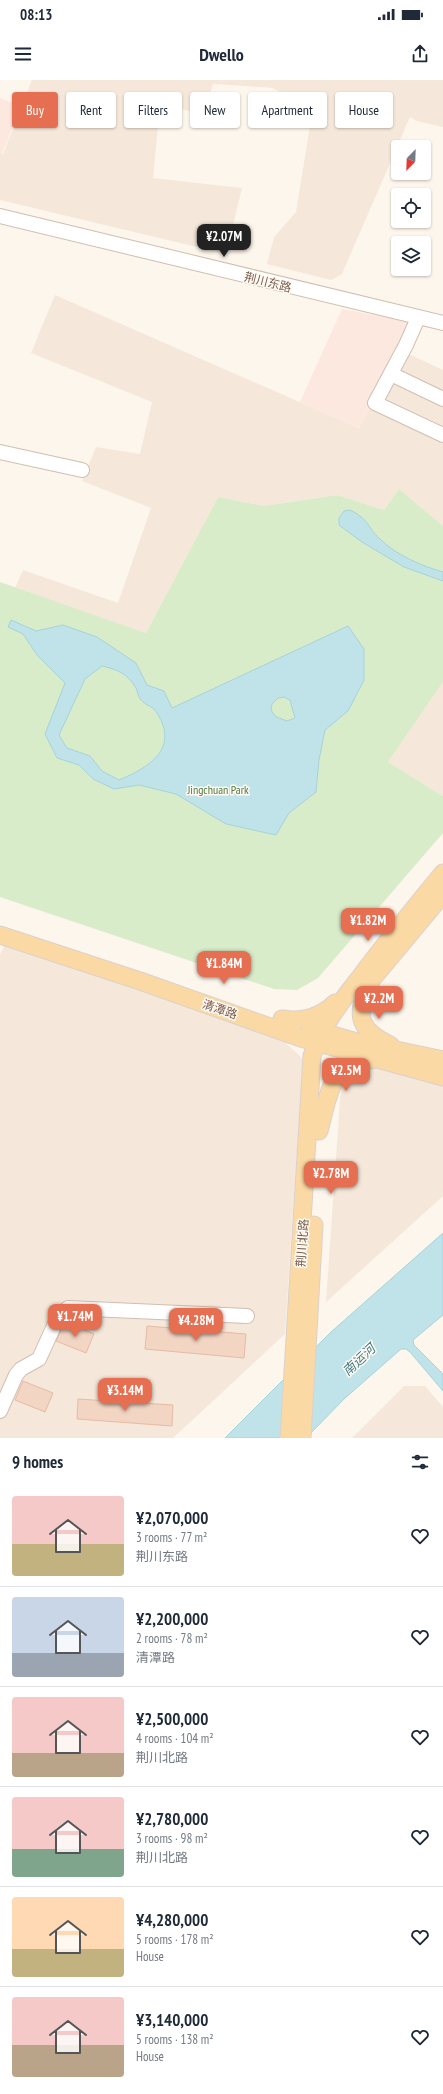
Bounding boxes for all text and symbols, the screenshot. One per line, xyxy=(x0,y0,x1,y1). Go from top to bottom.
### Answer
text: 08:13 xyxy=(20,5,52,24)
icon: menu xyxy=(12,43,34,65)
text: Dwello xyxy=(199,43,244,66)
icon: share xyxy=(409,43,431,65)
chip: Buy xyxy=(12,92,58,128)
chip: Rent xyxy=(66,92,116,128)
chip: Filters xyxy=(124,92,182,128)
chip: New xyxy=(190,92,240,128)
chip: Apartment xyxy=(248,92,327,128)
chip: House xyxy=(335,92,393,128)
north arrow xyxy=(391,140,431,180)
map controls xyxy=(391,140,431,276)
button: locate xyxy=(391,188,431,228)
pin: ¥2.07M xyxy=(191,224,257,258)
text: ¥2.07M xyxy=(206,228,242,245)
button: layers xyxy=(391,236,431,276)
street label: 荆川东路 xyxy=(243,269,293,295)
park label: Jingchuan Park xyxy=(186,782,249,797)
pin: ¥1.82M xyxy=(335,908,401,942)
text: ¥1.82M xyxy=(350,912,386,929)
pin: ¥1.84M xyxy=(191,951,257,985)
text: ¥1.84M xyxy=(206,955,242,972)
pin: ¥2.2M xyxy=(351,986,407,1020)
text: ¥2.2M xyxy=(364,990,394,1007)
street label: 清潭路 xyxy=(201,996,239,1022)
pin: ¥2.5M xyxy=(318,1058,374,1092)
text: ¥2.5M xyxy=(331,1062,361,1079)
pin: ¥2.78M xyxy=(298,1161,364,1195)
text: ¥2.78M xyxy=(313,1165,349,1182)
street label: 荆川北路 xyxy=(293,1219,311,1267)
pin: ¥1.74M xyxy=(42,1304,108,1338)
text: ¥1.74M xyxy=(57,1308,93,1325)
pin: ¥4.28M xyxy=(163,1308,229,1342)
text: ¥4.28M xyxy=(178,1312,214,1329)
water label: 南运河 xyxy=(339,1338,381,1380)
pin: ¥3.14M xyxy=(92,1378,158,1412)
text: ¥3.14M xyxy=(107,1382,143,1399)
text: 9 homes xyxy=(12,1451,63,1473)
icon: filters xyxy=(409,1451,431,1473)
text: ¥2,070,000 xyxy=(136,1507,208,1529)
icon: home xyxy=(44,1512,92,1560)
icon: heart xyxy=(409,1525,431,1547)
text: 3 rooms · 77 m² xyxy=(136,1529,207,1546)
text: 荆川东路 xyxy=(136,1548,188,1565)
text: ¥2,200,000 xyxy=(136,1608,208,1630)
icon: home xyxy=(44,1613,92,1661)
icon: heart xyxy=(409,1626,431,1648)
text: 2 rooms · 78 m² xyxy=(136,1630,208,1647)
text: 清潭路 xyxy=(136,1649,175,1666)
text: ¥2,500,000 xyxy=(136,1708,208,1730)
icon: home xyxy=(44,1713,92,1761)
icon: heart xyxy=(409,1726,431,1748)
text: 4 rooms · 104 m² xyxy=(136,1730,214,1747)
text: 荆川北路 xyxy=(136,1749,188,1766)
text: ¥2,780,000 xyxy=(136,1808,208,1830)
icon: home xyxy=(44,1813,92,1861)
icon: heart xyxy=(409,1826,431,1848)
text: 3 rooms · 98 m² xyxy=(136,1830,208,1847)
text: 荆川北路 xyxy=(136,1849,188,1866)
text: ¥4,280,000 xyxy=(136,1909,208,1931)
icon: home xyxy=(44,1913,92,1961)
icon: heart xyxy=(409,1926,431,1948)
text: 5 rooms · 178 m² xyxy=(136,1931,214,1948)
text: House xyxy=(136,1948,164,1965)
text: ¥3,140,000 xyxy=(136,2009,208,2031)
icon: home xyxy=(44,2013,92,2061)
icon: heart xyxy=(409,2026,431,2048)
text: 5 rooms · 138 m² xyxy=(136,2031,214,2048)
text: House xyxy=(136,2048,164,2065)

